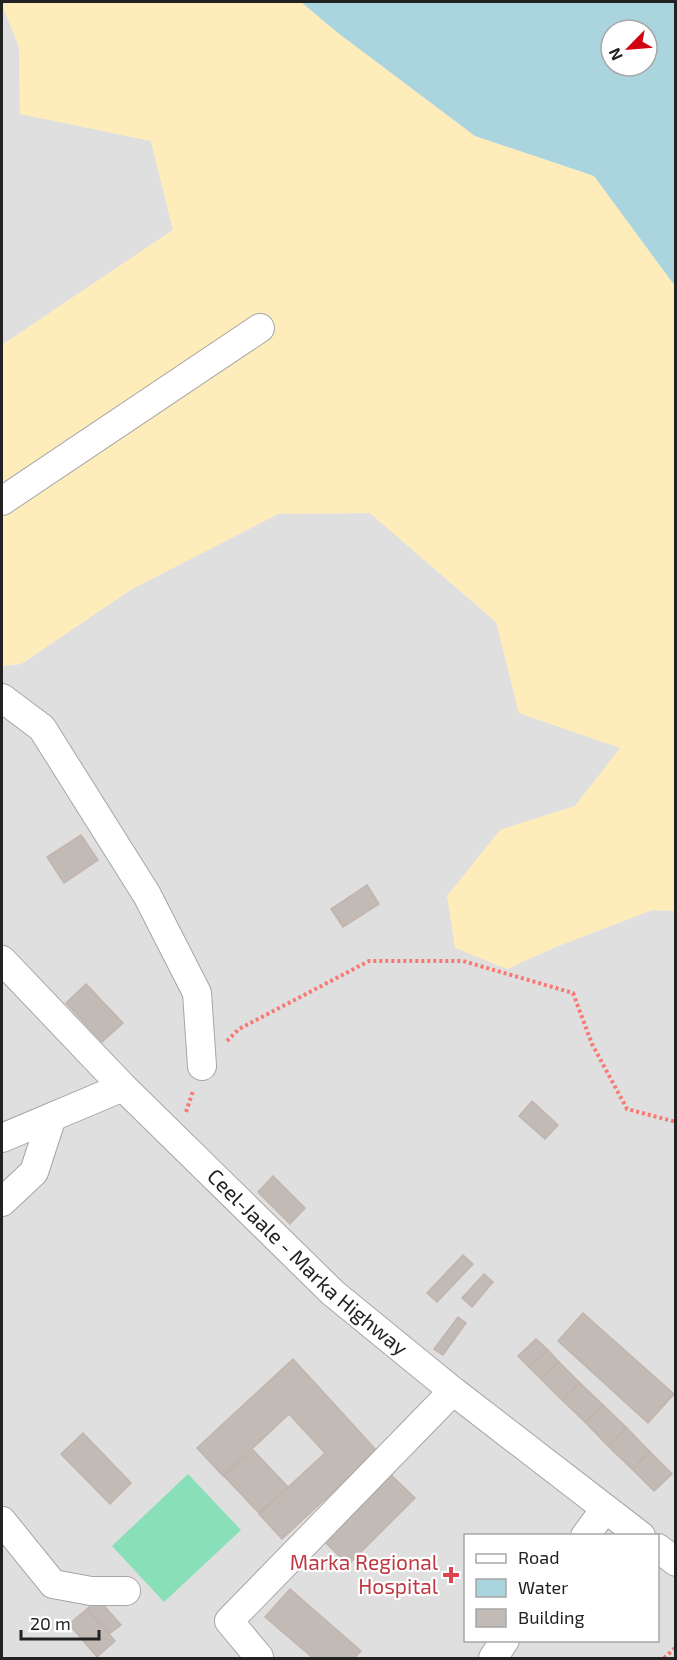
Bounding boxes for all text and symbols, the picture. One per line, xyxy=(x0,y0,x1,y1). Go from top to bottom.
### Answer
north arrow xyxy=(599,18,659,78)
text: N xyxy=(604,45,626,64)
street label: Ceel-Jaale - Marka Highway xyxy=(203,1163,413,1360)
legend xyxy=(464,1534,659,1642)
text: Road xyxy=(518,1546,559,1568)
place label: Marka Regional Hospital xyxy=(290,1549,439,1598)
marker: Marka Regional Hospital xyxy=(442,1566,460,1584)
text: Water xyxy=(518,1576,568,1598)
scale bar xyxy=(21,1603,99,1641)
text: Building xyxy=(518,1606,585,1628)
text: 20 m xyxy=(30,1612,71,1634)

